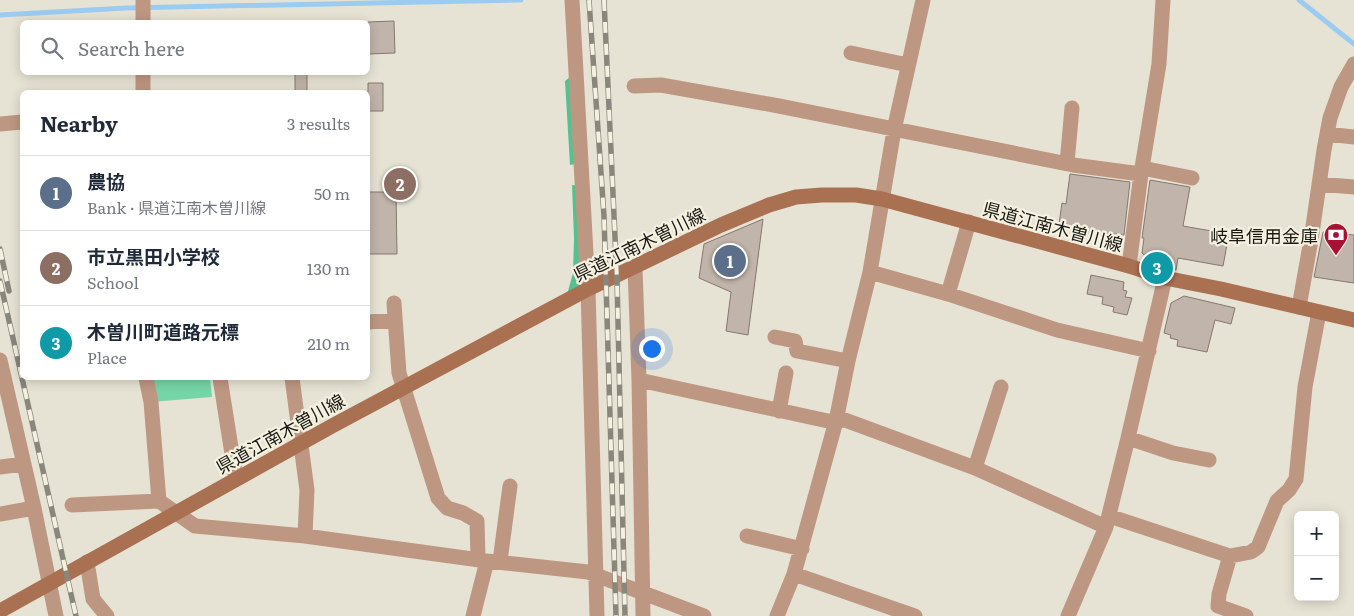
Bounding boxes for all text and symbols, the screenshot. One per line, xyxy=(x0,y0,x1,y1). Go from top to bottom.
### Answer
search box xyxy=(20,20,370,75)
icon: search xyxy=(38,34,66,62)
text: Search here xyxy=(78,34,185,62)
text: Nearby xyxy=(40,107,118,138)
text: 3 results xyxy=(287,111,350,135)
pin: 2 xyxy=(384,165,416,203)
text: 農協 xyxy=(87,167,125,195)
text: 1 xyxy=(53,181,59,205)
text: 50 m xyxy=(314,181,350,205)
street label: 県道江南木曽川線 xyxy=(980,194,1126,258)
text: Bank · 県道江南木曽川線 xyxy=(87,195,266,219)
street label: 県道江南木曽川線 xyxy=(568,200,710,288)
place label: 岐阜信用金庫 xyxy=(1210,222,1318,249)
bank icon: 岐阜信用金庫 xyxy=(1323,222,1349,256)
text: 市立黒田小学校 xyxy=(87,242,220,270)
pin: 1 xyxy=(714,242,746,280)
pin: 3 xyxy=(1141,249,1173,287)
text: 2 xyxy=(52,256,60,280)
text: 130 m xyxy=(307,256,350,280)
text: School xyxy=(87,270,139,294)
text: 木曽川町道路元標 xyxy=(87,317,239,345)
text: 3 xyxy=(52,331,60,355)
text: 210 m xyxy=(307,331,350,355)
your location xyxy=(639,336,665,362)
text: Place xyxy=(87,345,127,369)
street label: 県道江南木曽川線 xyxy=(210,386,350,480)
map controls xyxy=(1294,511,1339,601)
button: + xyxy=(1294,511,1339,556)
button: − xyxy=(1294,556,1339,601)

